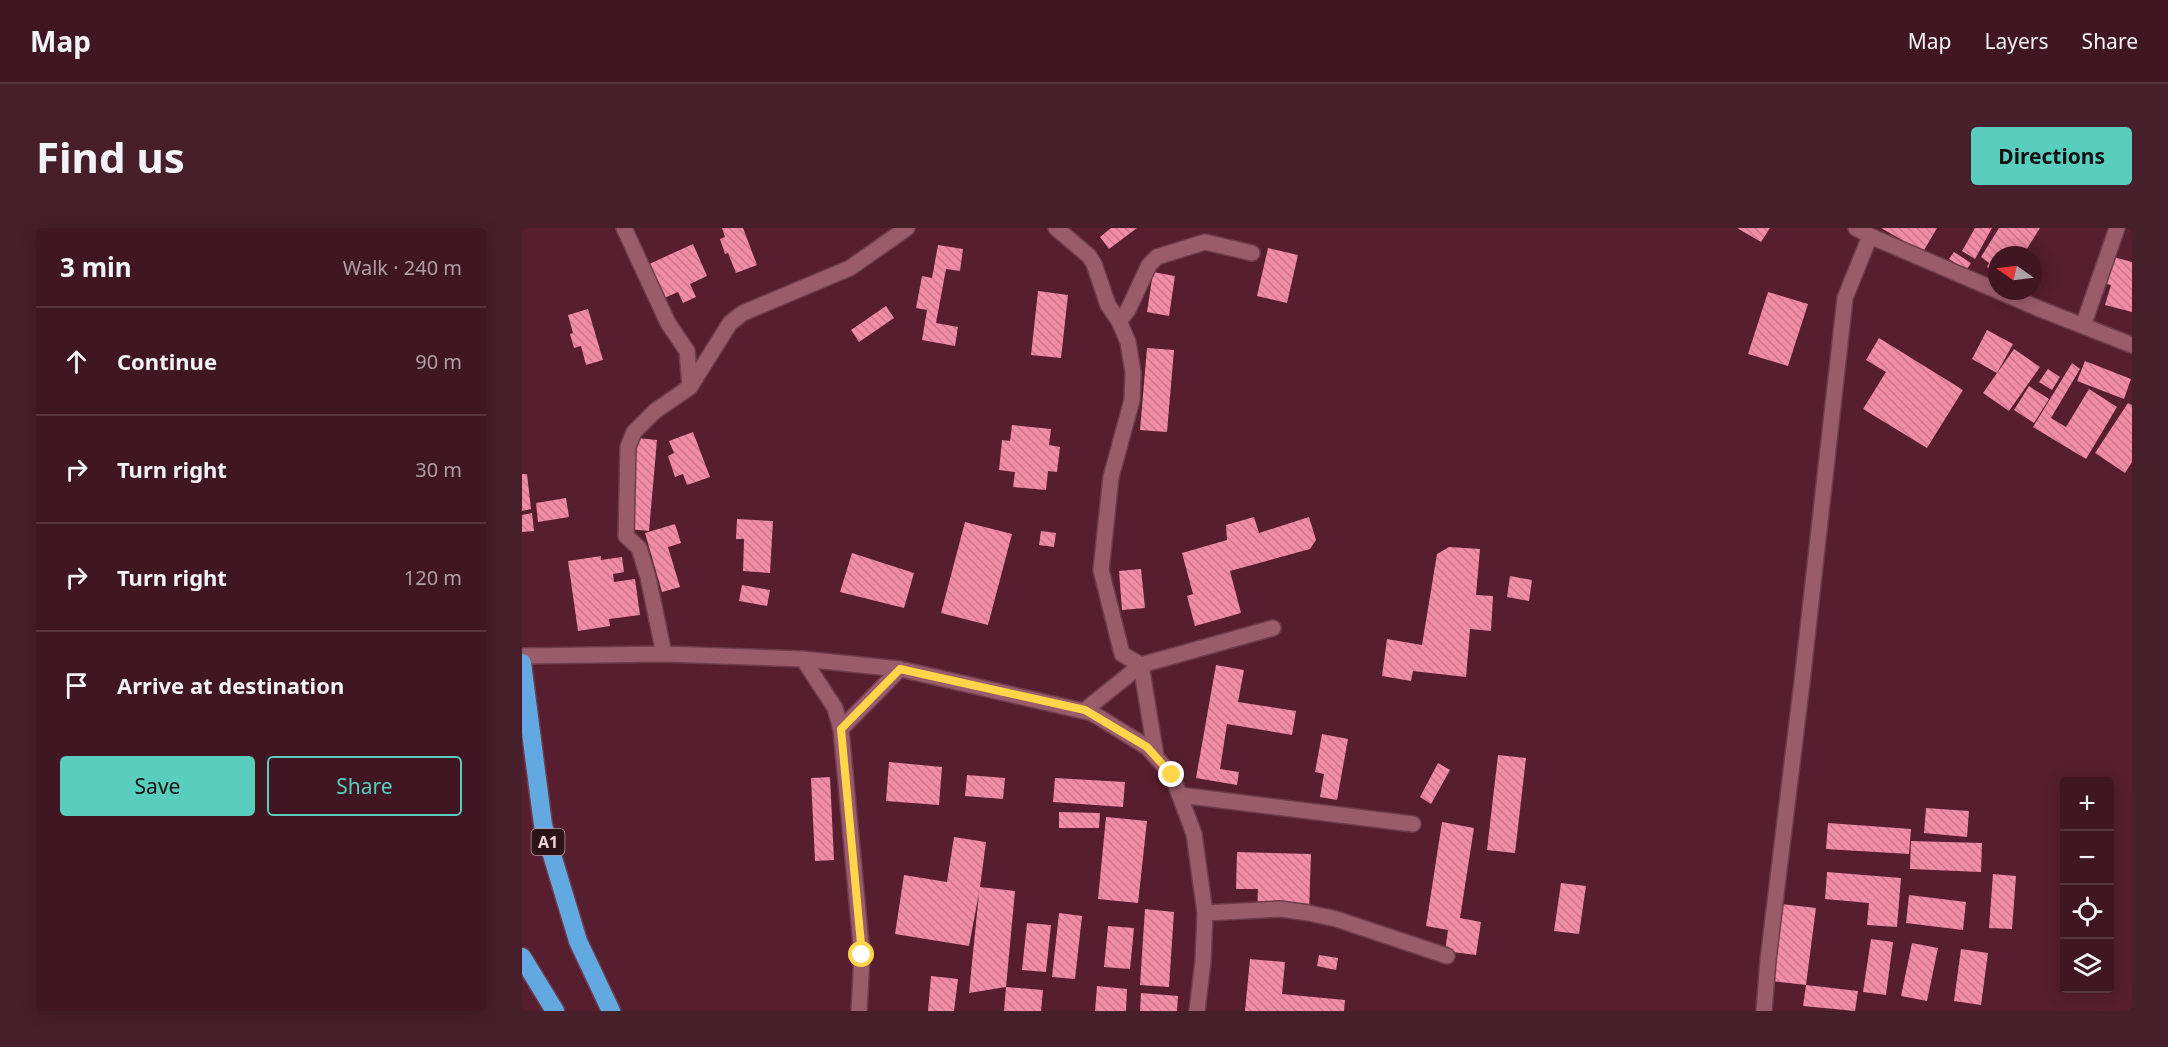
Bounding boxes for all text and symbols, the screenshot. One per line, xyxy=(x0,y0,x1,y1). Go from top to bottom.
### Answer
text: Map xyxy=(30,22,91,60)
text: Map xyxy=(1908,27,1952,55)
text: Layers xyxy=(1985,27,2049,55)
text: Share xyxy=(2082,27,2138,55)
button: Directions xyxy=(1971,127,2132,185)
text: Find us xyxy=(36,128,185,185)
north arrow xyxy=(1988,246,2042,300)
text: 3 min xyxy=(60,249,132,285)
text: Walk · 240 m xyxy=(343,254,462,281)
icon: ahead xyxy=(60,345,93,378)
text: Continue xyxy=(117,346,217,376)
text: 90 m xyxy=(415,348,462,375)
icon: right xyxy=(60,453,93,486)
text: Turn right xyxy=(117,454,227,484)
text: 30 m xyxy=(415,456,462,483)
icon: right xyxy=(60,561,93,594)
text: Turn right xyxy=(117,562,227,592)
text: 120 m xyxy=(404,564,462,591)
icon: arrive xyxy=(60,669,93,702)
text: Arrive at destination xyxy=(117,670,344,700)
button: Save xyxy=(60,756,255,816)
button: Share xyxy=(267,756,462,816)
route end xyxy=(1158,761,1184,787)
map controls xyxy=(2060,777,2114,993)
button: + xyxy=(2060,777,2114,831)
road number: A1 xyxy=(531,829,564,855)
button: − xyxy=(2060,831,2114,885)
button: locate xyxy=(2060,885,2114,939)
button: layers xyxy=(2060,939,2114,993)
route start xyxy=(848,941,874,967)

